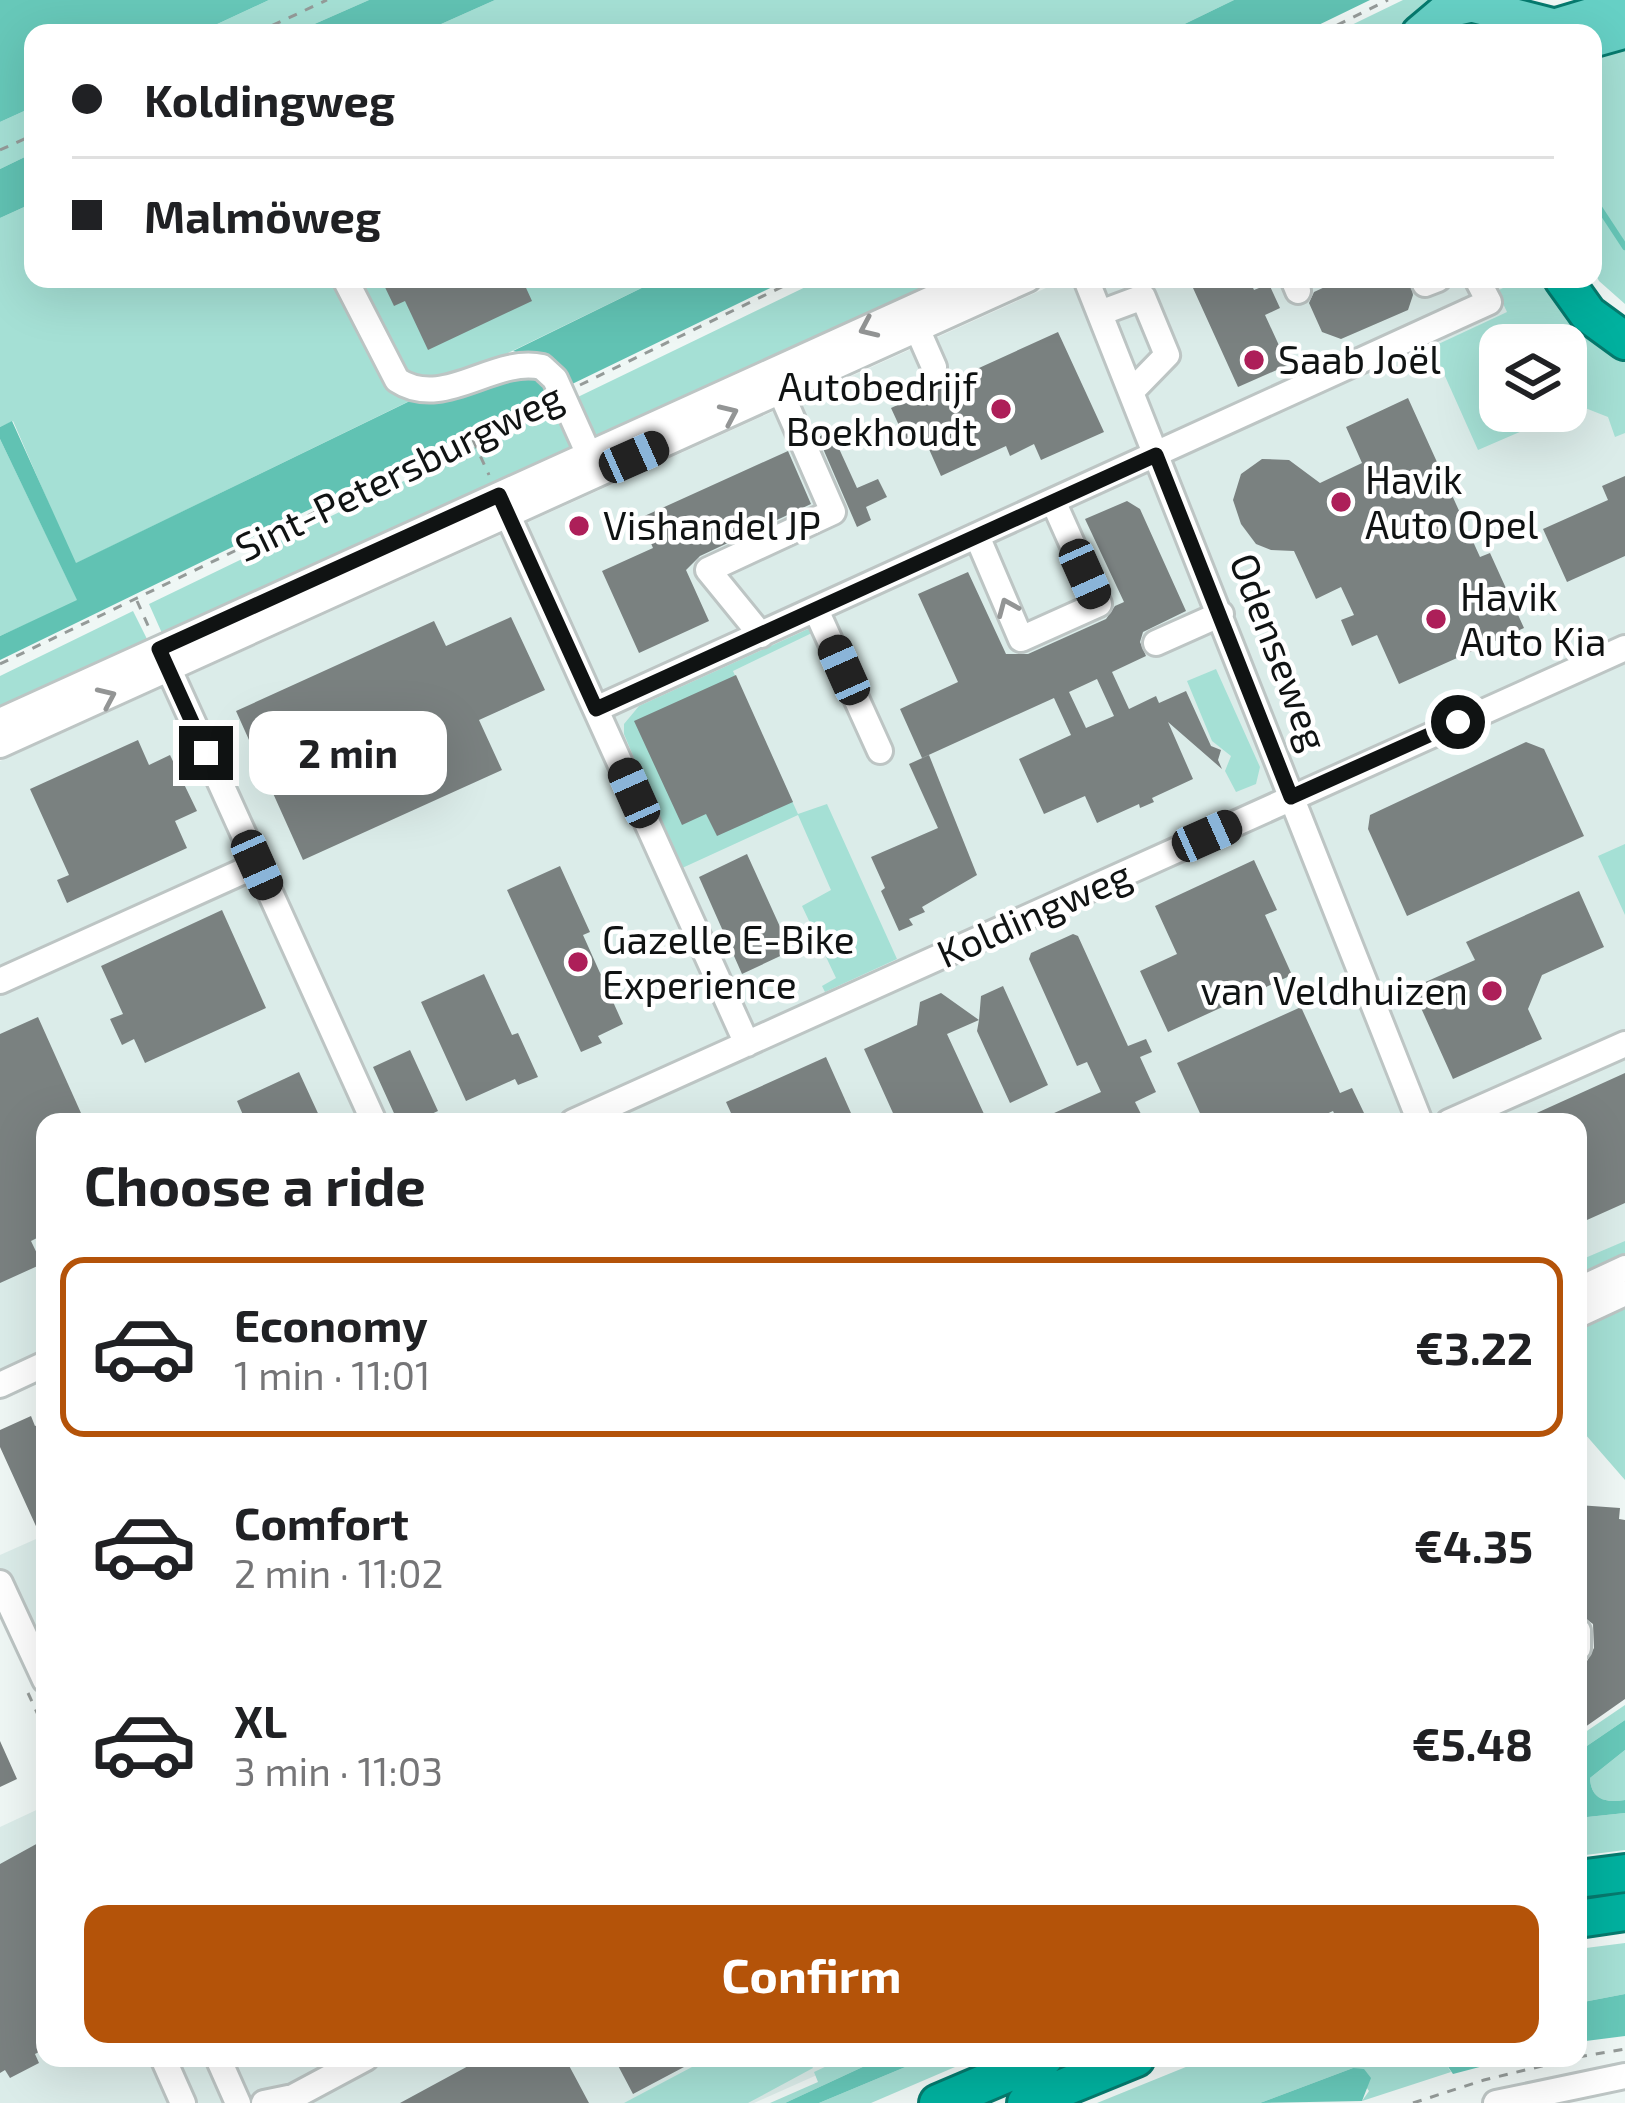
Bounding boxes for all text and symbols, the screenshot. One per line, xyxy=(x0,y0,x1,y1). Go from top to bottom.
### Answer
text: Koldingweg xyxy=(144,72,395,126)
text: Malmöweg xyxy=(144,188,381,242)
one-way arrow xyxy=(859,314,880,337)
map controls xyxy=(1479,324,1587,432)
button: layers xyxy=(1479,324,1587,432)
place label: Saab Joël xyxy=(1278,335,1441,382)
marker: Saab Joël xyxy=(1241,347,1267,373)
place label: Autobedrijf Boekhoudt xyxy=(778,362,978,454)
street label: Sint-Petersburgweg xyxy=(227,371,569,570)
marker: Autobedrijf Boekhoudt xyxy=(988,396,1014,422)
one-way arrow xyxy=(717,405,739,429)
car xyxy=(594,426,674,488)
place label: Havik Auto Opel xyxy=(1365,455,1539,547)
marker: Havik Auto Opel xyxy=(1328,489,1354,515)
place label: Vishandel JP xyxy=(603,501,821,548)
marker: Vishandel JP xyxy=(566,513,592,539)
car xyxy=(1054,534,1116,614)
street label: Odenseweg xyxy=(1221,546,1340,757)
place label: Havik Auto Kia xyxy=(1460,572,1606,664)
one-way arrow xyxy=(998,598,1022,620)
marker: Havik Auto Kia xyxy=(1423,606,1449,632)
car xyxy=(813,630,875,710)
one-way arrow xyxy=(94,688,116,711)
route start xyxy=(1431,695,1485,749)
callout: 2 min xyxy=(248,711,446,795)
route end xyxy=(179,726,233,780)
text: 2 min xyxy=(298,729,398,776)
car xyxy=(603,753,665,833)
car xyxy=(1167,805,1247,867)
car xyxy=(226,825,288,905)
street label: Koldingweg xyxy=(929,849,1138,976)
place label: Gazelle E-Bike Experience xyxy=(602,915,855,1007)
marker: Gazelle E-Bike Experience xyxy=(565,949,591,975)
place label: van Veldhuizen xyxy=(1201,966,1468,1013)
marker: van Veldhuizen xyxy=(1479,978,1505,1004)
text: Choose a ride xyxy=(84,1152,426,1217)
icon: car xyxy=(90,1293,198,1401)
text: Economy xyxy=(234,1297,428,1351)
text: €3.22 xyxy=(1415,1320,1533,1374)
text: 1 min · 11:01 xyxy=(234,1351,431,1398)
icon: car xyxy=(90,1491,198,1599)
text: Comfort xyxy=(234,1495,409,1549)
text: €4.35 xyxy=(1414,1518,1533,1572)
text: 2 min · 11:02 xyxy=(234,1549,443,1596)
icon: car xyxy=(90,1689,198,1797)
text: XL xyxy=(234,1693,287,1747)
text: €5.48 xyxy=(1412,1716,1533,1770)
text: 3 min · 11:03 xyxy=(234,1747,443,1794)
button: Confirm xyxy=(84,1905,1539,2043)

